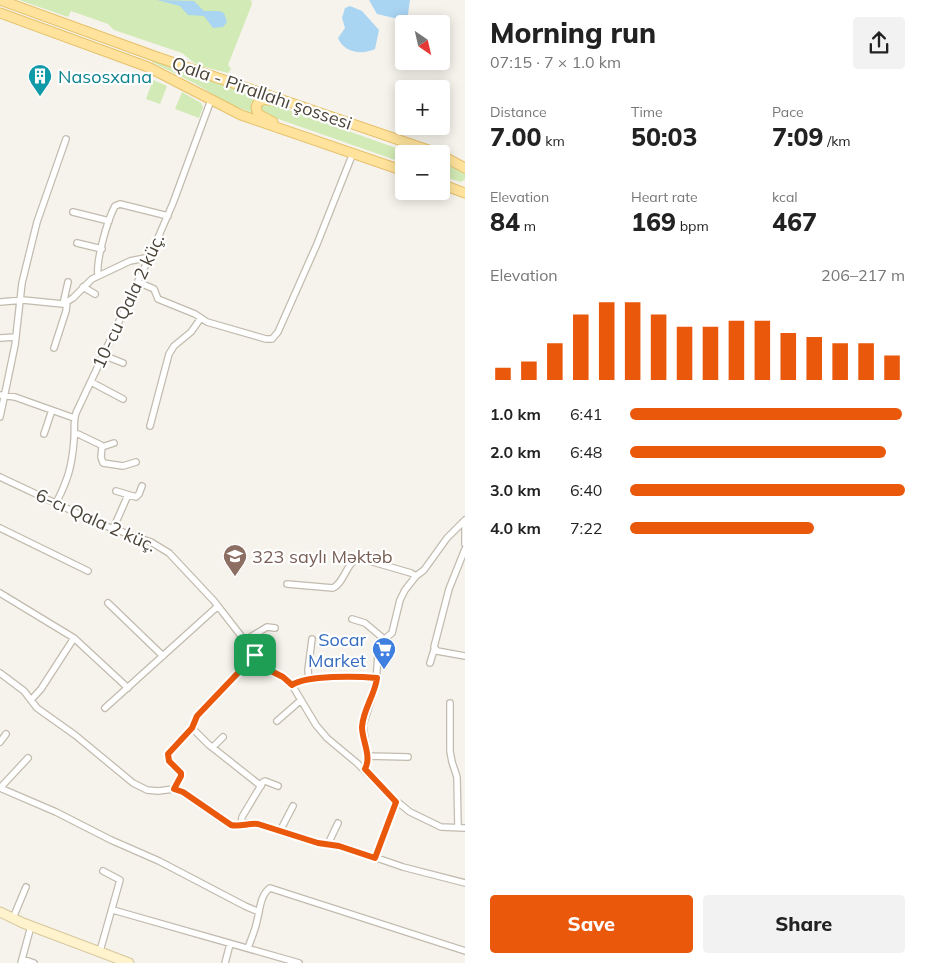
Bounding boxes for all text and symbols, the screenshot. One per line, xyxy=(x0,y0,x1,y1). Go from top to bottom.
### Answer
north arrow xyxy=(395,15,450,70)
map controls xyxy=(395,15,450,200)
text: Morning run xyxy=(490,15,656,50)
button: share xyxy=(853,17,905,69)
street label: Qala - Pirallahı şossesi xyxy=(169,51,355,135)
text: 07:15 · 7 × 1.0 km xyxy=(490,52,621,72)
building icon: Nasosxana xyxy=(27,63,53,97)
place label: Nasosxana xyxy=(58,65,152,88)
button: + xyxy=(395,80,450,135)
text: Distance xyxy=(490,103,547,121)
text: Time xyxy=(631,103,663,121)
text: Pace xyxy=(772,103,804,121)
text: 7.00 xyxy=(490,121,542,152)
text: 50:03 xyxy=(631,121,698,152)
text: 7:09 xyxy=(772,121,824,152)
text: km xyxy=(542,132,565,150)
text: /km xyxy=(824,132,851,150)
button: − xyxy=(395,145,450,200)
text: Elevation xyxy=(490,188,549,206)
text: Heart rate xyxy=(631,188,698,206)
text: kcal xyxy=(772,188,798,206)
text: 84 xyxy=(490,206,520,237)
text: 169 xyxy=(631,206,676,237)
text: 467 xyxy=(772,206,817,237)
text: m xyxy=(520,217,536,235)
text: bpm xyxy=(676,217,709,235)
street label: 10-cu Qala 2 küç. xyxy=(87,230,169,372)
text: Elevation xyxy=(490,265,558,285)
text: 206–217 m xyxy=(821,265,905,285)
text: 1.0 km xyxy=(490,404,541,424)
text: 6:41 xyxy=(570,404,602,424)
text: 2.0 km xyxy=(490,442,541,462)
text: 6:48 xyxy=(570,442,602,462)
text: 3.0 km xyxy=(490,480,541,500)
text: 6:40 xyxy=(570,480,602,500)
street label: 6-cı Qala 2 küç. xyxy=(32,483,160,557)
text: 4.0 km xyxy=(490,518,541,538)
text: 7:22 xyxy=(570,518,602,538)
school or university icon: 323 saylı Məktəb xyxy=(222,543,248,577)
place label: 323 saylı Məktəb xyxy=(252,545,393,568)
place label: Socar Market xyxy=(308,628,366,672)
pin xyxy=(234,634,276,676)
supermarket icon: Socar Market xyxy=(371,636,397,670)
icon: arrive xyxy=(241,641,269,669)
button: Save xyxy=(490,895,693,953)
button: Share xyxy=(703,895,905,953)

